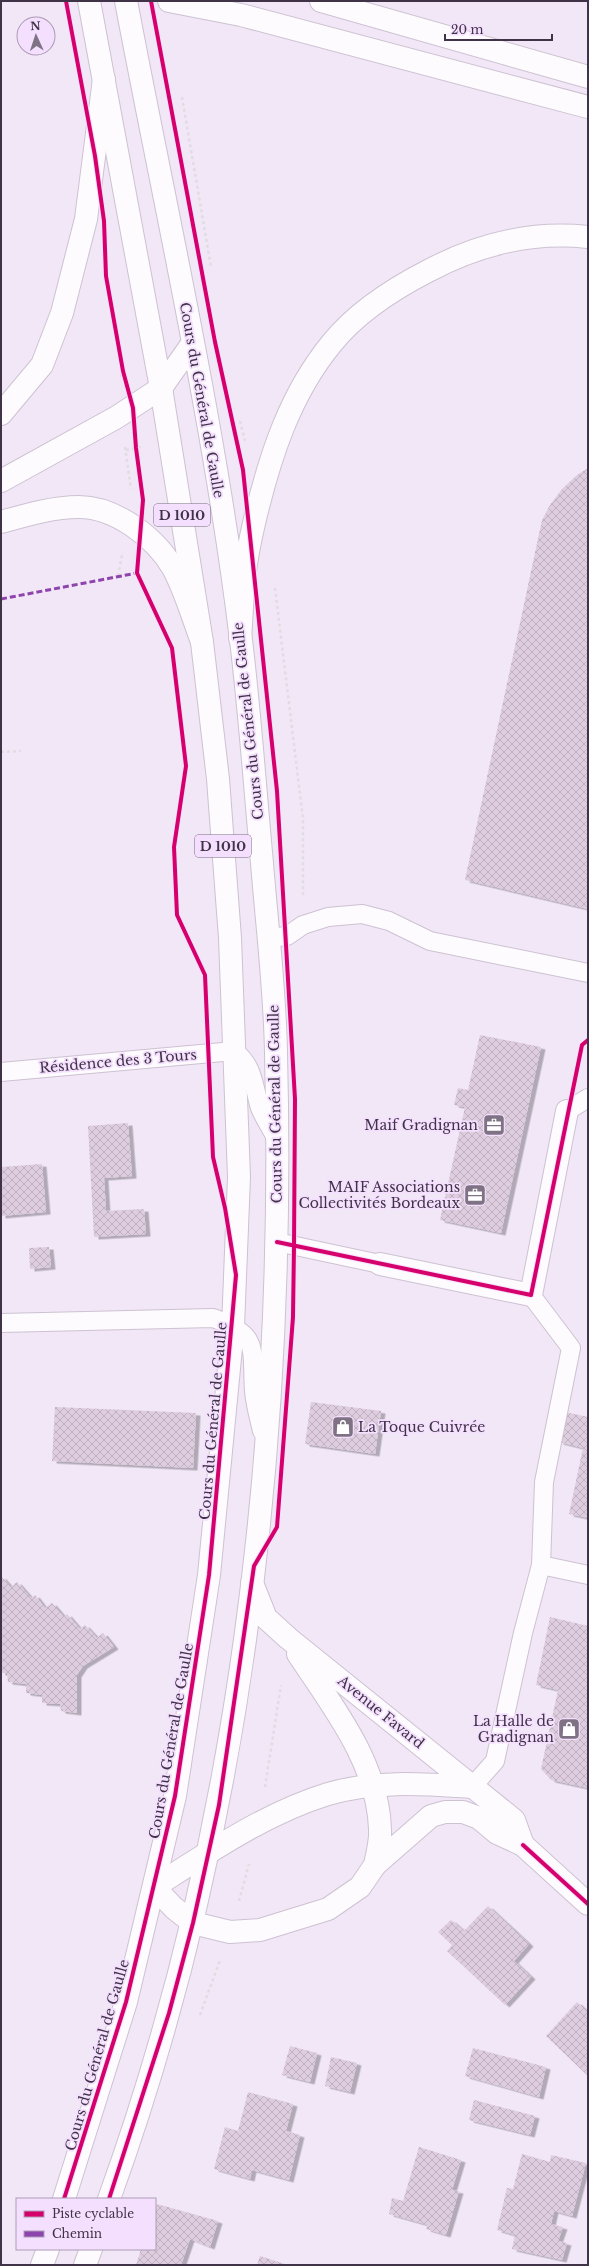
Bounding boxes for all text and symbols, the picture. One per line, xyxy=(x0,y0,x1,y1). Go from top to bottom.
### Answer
north arrow xyxy=(16,16,56,56)
scale bar xyxy=(445,16,552,42)
text: N xyxy=(30,19,42,33)
text: 20 m xyxy=(451,22,483,37)
street label: Cours du Général de Gaulle xyxy=(176,301,228,499)
road number: D 1010 xyxy=(154,504,210,526)
street label: Cours du Général de Gaulle xyxy=(229,621,267,821)
road number: D 1010 xyxy=(195,835,251,857)
street label: Cours du Général de Gaulle xyxy=(264,1005,286,1203)
street label: Résidence des 3 Tours xyxy=(38,1045,198,1077)
office icon: Maif Gradignan xyxy=(481,1112,507,1138)
place label: Maif Gradignan xyxy=(364,1116,478,1134)
place label: MAIF Associations Collectivités Bordeaux xyxy=(298,1178,460,1212)
office icon: MAIF Associations Collectivités Bordeaux xyxy=(462,1182,488,1208)
street label: Cours du Général de Gaulle xyxy=(195,1321,231,1521)
shop icon: La Toque Cuivrée xyxy=(330,1414,356,1440)
place label: La Toque Cuivrée xyxy=(358,1418,485,1436)
street label: Cours du Général de Gaulle xyxy=(145,1642,197,1840)
street label: Avenue Favard xyxy=(333,1671,428,1753)
place label: La Halle de Gradignan xyxy=(473,1712,554,1746)
shop icon: La Halle de Gradignan xyxy=(556,1716,582,1742)
street label: Cours du Général de Gaulle xyxy=(61,1957,133,2153)
legend xyxy=(16,2198,156,2250)
text: Piste cyclable xyxy=(52,2206,134,2221)
text: Chemin xyxy=(52,2226,102,2241)

